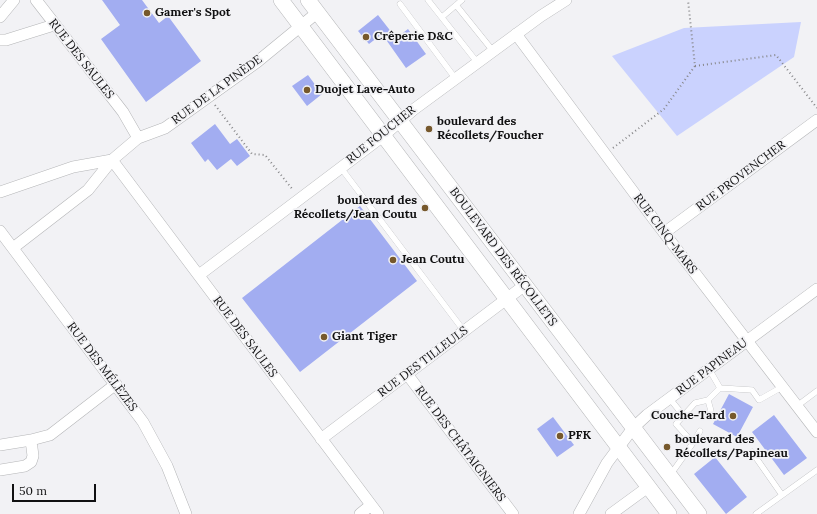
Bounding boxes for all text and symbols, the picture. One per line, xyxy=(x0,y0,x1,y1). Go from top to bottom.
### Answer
place label: Gamer's Spot xyxy=(155,6,231,20)
marker: Gamer's Spot xyxy=(142,8,152,18)
street label: RUE DES SAULES xyxy=(45,16,117,102)
place label: Crêperie D&C xyxy=(374,30,453,44)
marker: Crêperie D&C xyxy=(361,32,371,42)
street label: RUE DE LA PINÈDE xyxy=(169,52,265,128)
place label: Duojet Lave-Auto xyxy=(315,83,415,97)
marker: Duojet Lave-Auto xyxy=(302,85,312,95)
street label: RUE FOUCHER xyxy=(344,103,418,167)
place label: boulevard des Récollets/Foucher xyxy=(437,115,544,143)
marker: boulevard des Récollets/Foucher xyxy=(424,124,434,134)
street label: RUE PROVENCHER xyxy=(693,138,789,214)
street label: BOULEVARD DES RÉCOLLETS xyxy=(446,185,560,329)
street label: RUE CINQ-MARS xyxy=(630,191,700,277)
place label: boulevard des Récollets/Jean Coutu xyxy=(294,194,417,222)
marker: boulevard des Récollets/Jean Coutu xyxy=(420,203,430,213)
place label: Jean Coutu xyxy=(401,253,464,267)
marker: Jean Coutu xyxy=(388,255,398,265)
street label: RUE DES SAULES xyxy=(210,294,280,380)
street label: RUE DES MÉLÈZES xyxy=(64,320,140,414)
street label: RUE DES TILLEULS xyxy=(375,323,471,401)
place label: Giant Tiger xyxy=(332,330,397,344)
marker: Giant Tiger xyxy=(319,332,329,342)
street label: RUE PAPINEAU xyxy=(673,335,751,399)
street label: RUE DES CHÂTAIGNIERS xyxy=(412,383,508,505)
place label: Couche-Tard xyxy=(651,409,725,423)
marker: Couche-Tard xyxy=(728,411,738,421)
place label: PFK xyxy=(568,429,591,443)
marker: PFK xyxy=(555,431,565,441)
place label: boulevard des Récollets/Papineau xyxy=(675,433,788,461)
marker: boulevard des Récollets/Papineau xyxy=(662,442,672,452)
scale bar xyxy=(14,476,98,502)
text: 50 m xyxy=(19,483,47,498)

